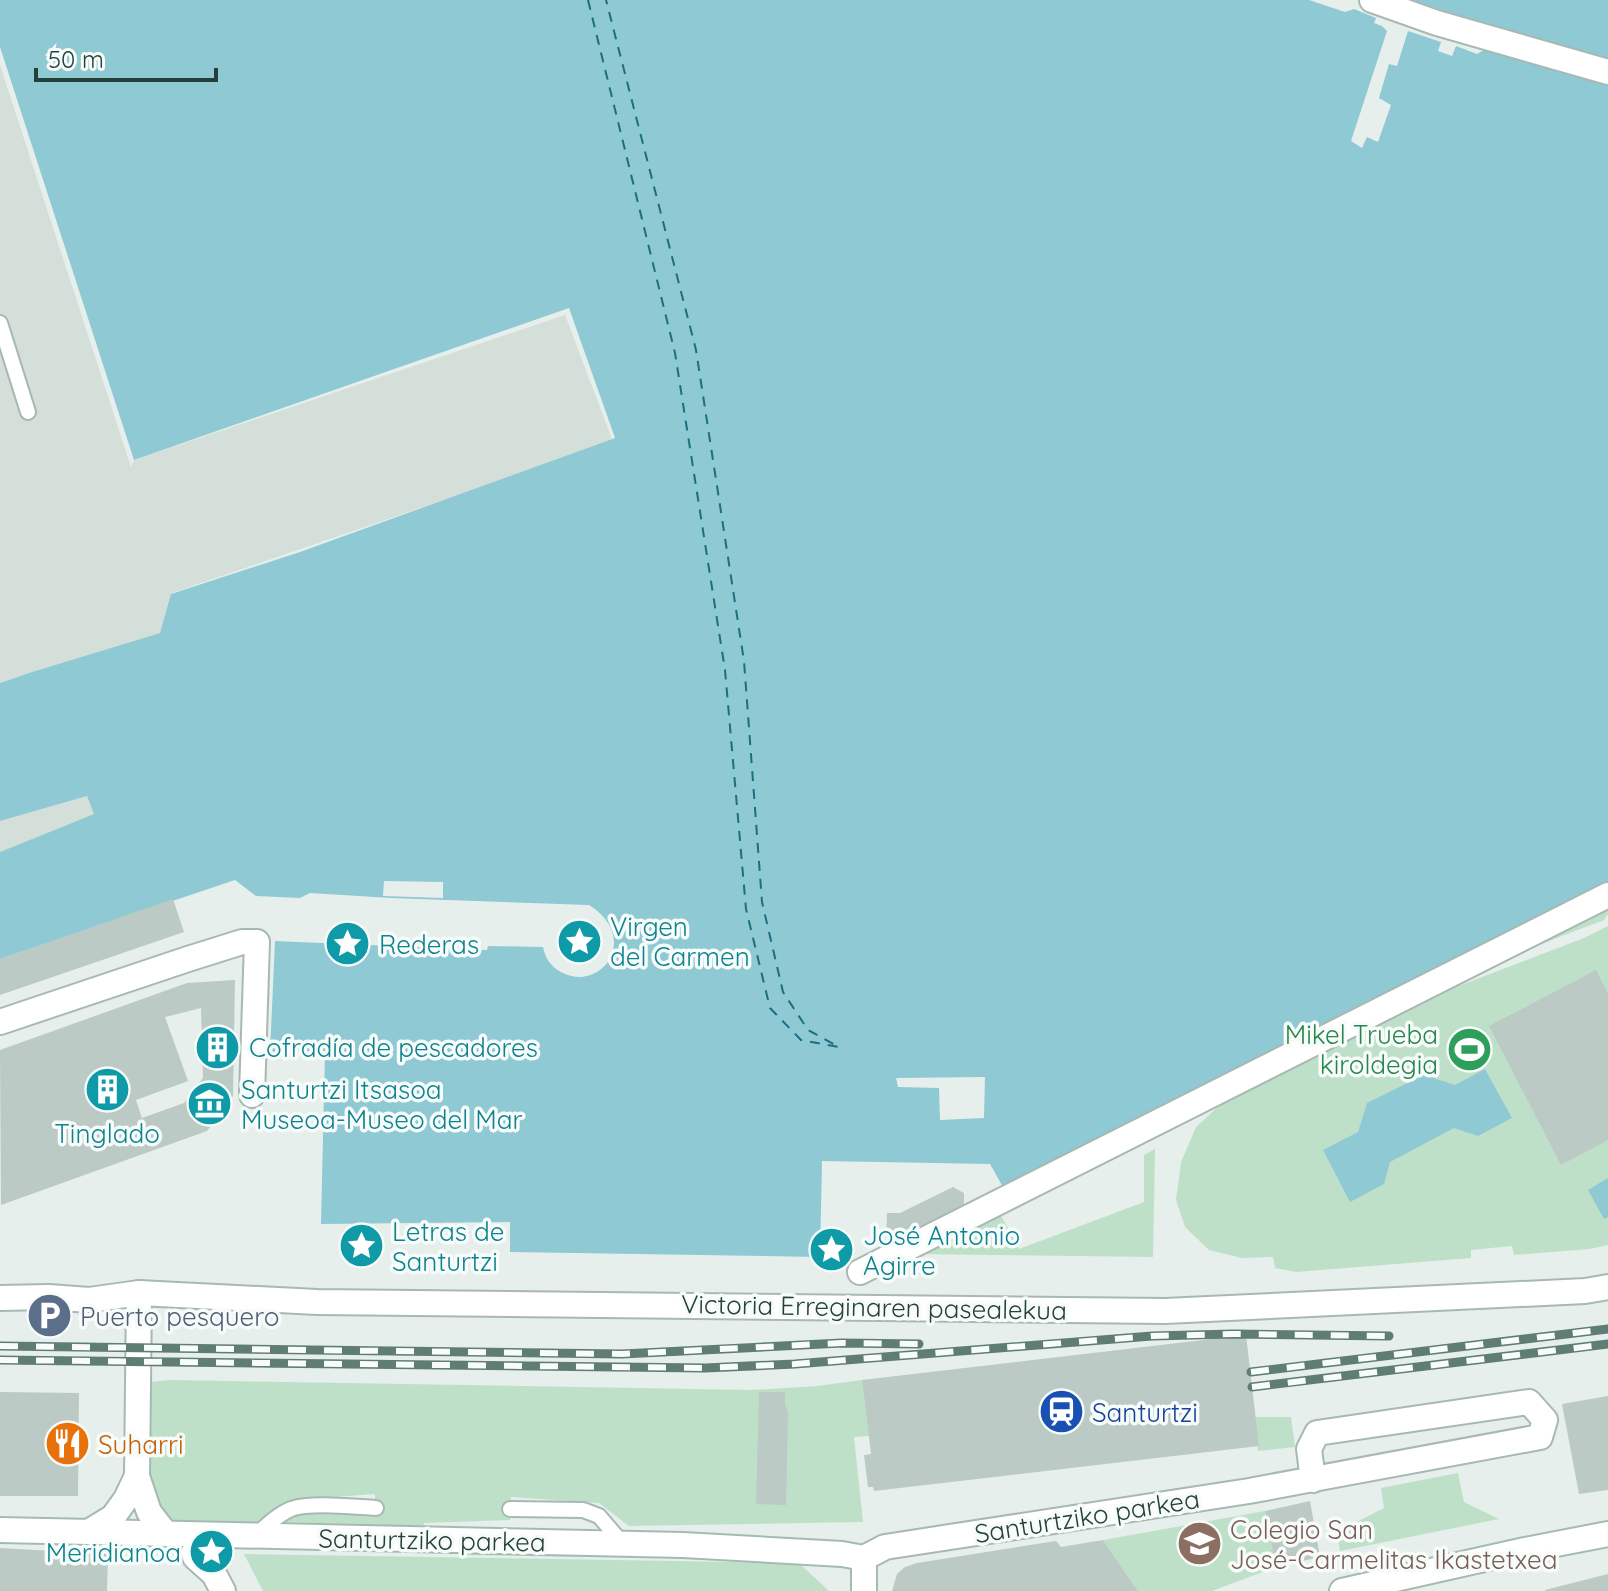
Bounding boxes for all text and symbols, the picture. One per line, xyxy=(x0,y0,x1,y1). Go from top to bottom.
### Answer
scale bar xyxy=(36,32,216,82)
text: 50 m xyxy=(48,44,104,74)
place label: Virgen del Carmen xyxy=(610,910,750,973)
place icon: Virgen del Carmen xyxy=(555,917,603,965)
place icon: Rederas xyxy=(324,920,372,968)
place label: Rederas xyxy=(379,928,479,961)
place label: Mikel Trueba kiroldegia xyxy=(1285,1018,1438,1081)
building icon: Cofradía de pescadores xyxy=(194,1023,242,1071)
sports icon: Mikel Trueba kiroldegia xyxy=(1445,1025,1493,1073)
place label: Cofradía de pescadores xyxy=(249,1031,538,1064)
building icon: Tinglado xyxy=(83,1066,131,1114)
place label: Santurtzi Itsasoa Museoa-Museo del Mar xyxy=(241,1073,523,1136)
museum icon: Santurtzi Itsasoa Museoa-Museo del Mar xyxy=(186,1080,234,1128)
place label: Tinglado xyxy=(54,1117,160,1150)
place label: Letras de Santurtzi xyxy=(392,1215,505,1278)
place label: José Antonio Agirre xyxy=(863,1219,1020,1282)
place icon: Letras de Santurtzi xyxy=(337,1222,385,1270)
place icon: José Antonio Agirre xyxy=(808,1226,856,1274)
street label: Victoria Erreginaren pasealekua xyxy=(681,1287,1067,1327)
parking icon: Puerto pesquero xyxy=(25,1292,73,1340)
place label: Puerto pesquero xyxy=(80,1300,279,1333)
station icon: Santurtzi xyxy=(1037,1388,1085,1436)
place label: Santurtzi xyxy=(1092,1396,1198,1429)
restaurant icon: Suharri xyxy=(43,1420,91,1468)
place label: Suharri xyxy=(98,1428,184,1461)
street label: Santurtziko parkea xyxy=(972,1482,1202,1550)
place label: Colegio San José-Carmelitas Ikastetxea xyxy=(1230,1513,1557,1576)
school or university icon: Colegio San José-Carmelitas Ikastetxea xyxy=(1175,1520,1223,1568)
street label: Santurtziko parkea xyxy=(318,1522,546,1558)
place icon: Meridianoa xyxy=(188,1528,236,1576)
place label: Meridianoa xyxy=(46,1536,181,1569)

